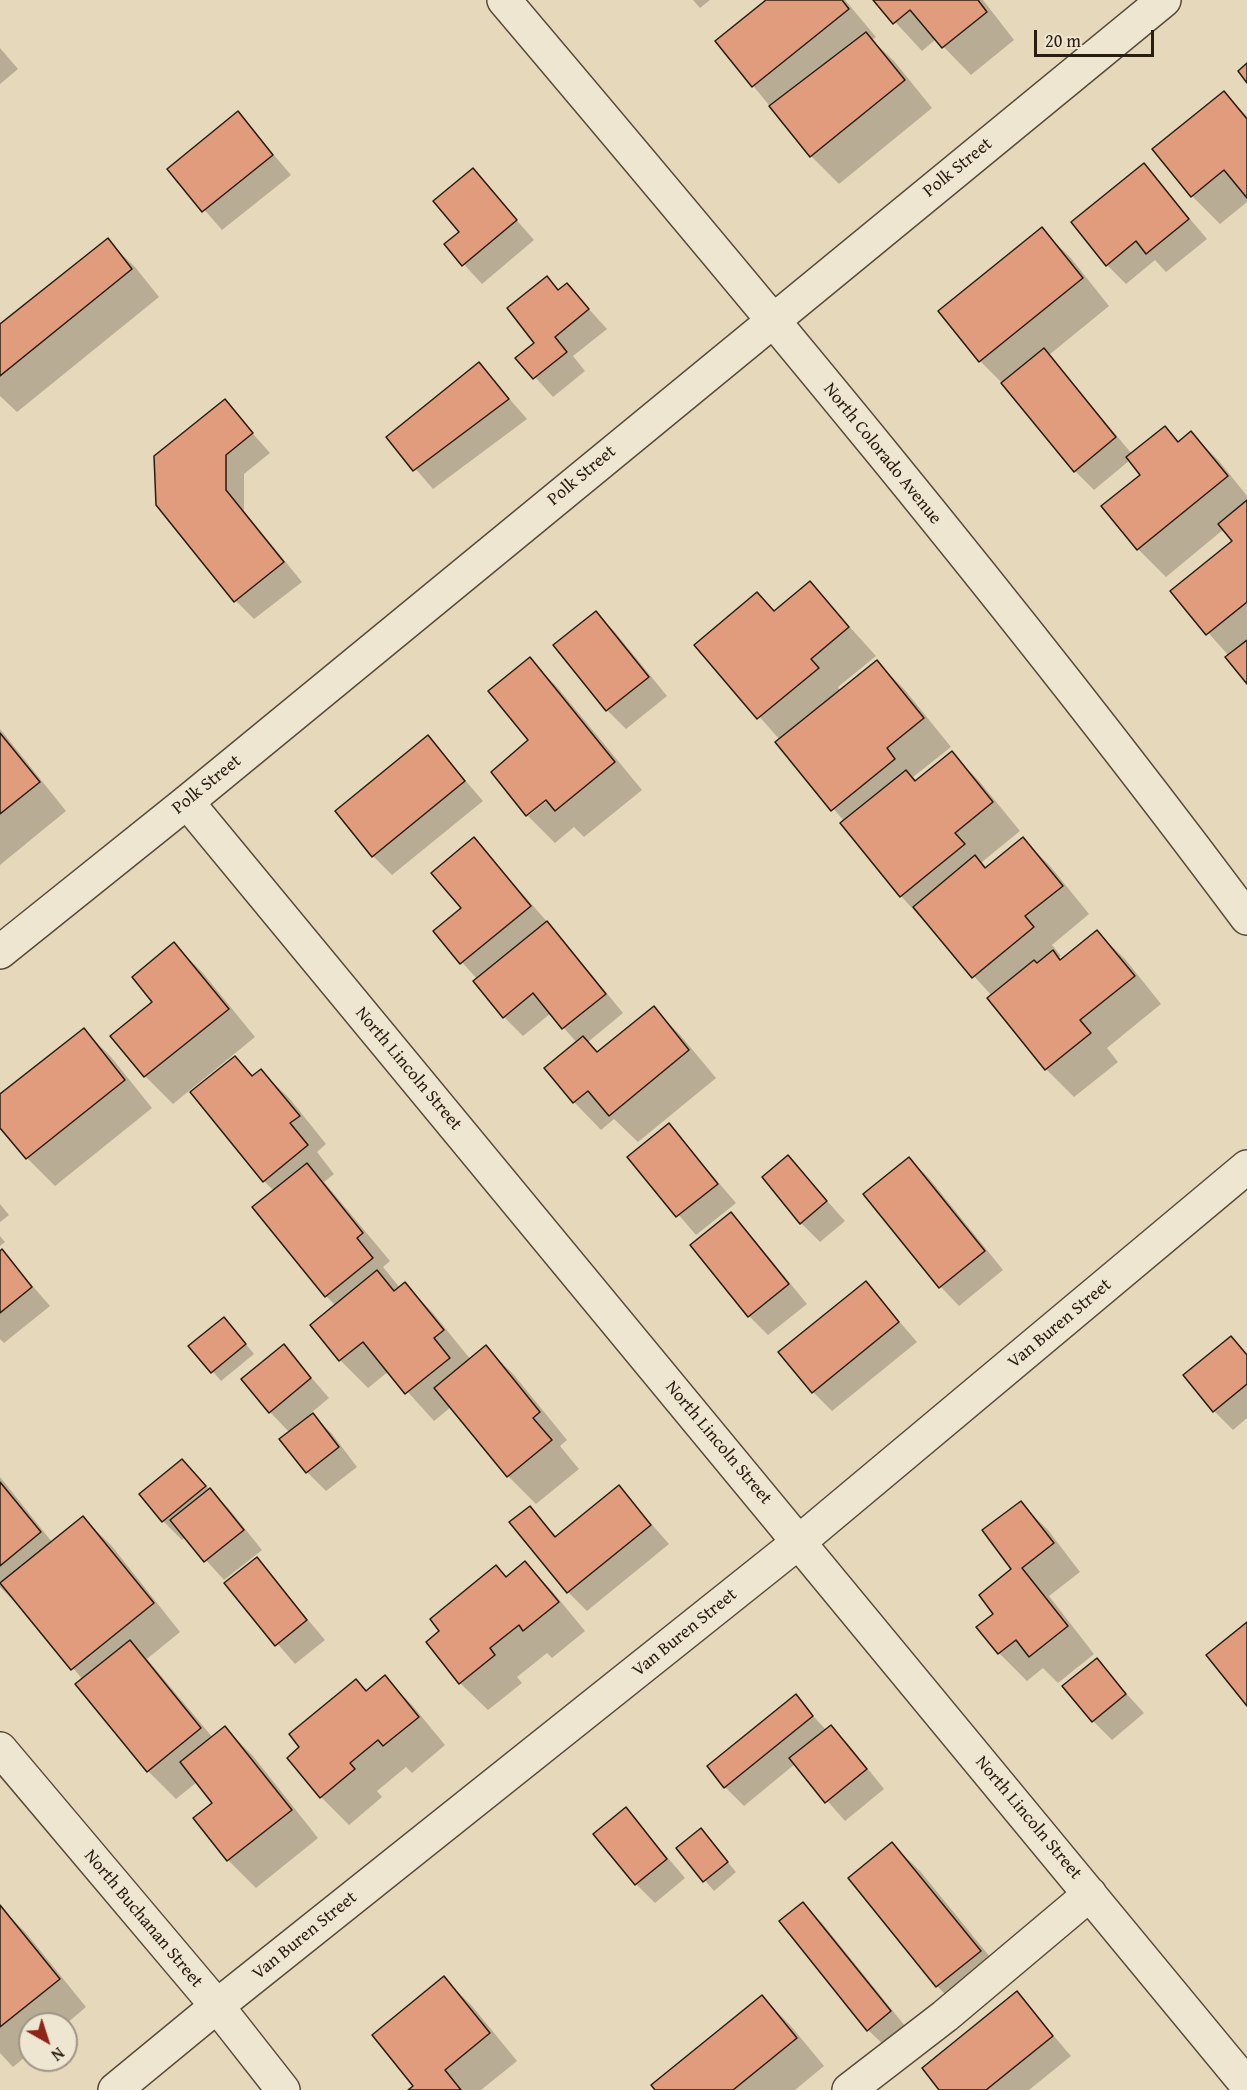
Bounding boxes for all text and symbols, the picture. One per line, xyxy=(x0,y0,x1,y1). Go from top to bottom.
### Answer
scale bar xyxy=(1037,18,1157,56)
text: 20 m xyxy=(1045,27,1081,54)
street label: Polk Street xyxy=(919,134,997,202)
street label: North Colorado Avenue xyxy=(818,379,946,529)
street label: Polk Street xyxy=(543,441,621,511)
street label: Polk Street xyxy=(168,751,246,819)
street label: North Lincoln Street xyxy=(350,1003,466,1135)
street label: Van Buren Street xyxy=(1004,1274,1116,1374)
street label: North Lincoln Street xyxy=(660,1377,776,1509)
street label: Van Buren Street xyxy=(628,1584,742,1682)
street label: North Lincoln Street xyxy=(970,1752,1086,1884)
street label: North Buchanan Street xyxy=(79,1846,207,1992)
street label: Van Buren Street xyxy=(248,1887,362,1985)
north arrow xyxy=(18,2012,78,2072)
text: N xyxy=(46,2042,70,2067)

